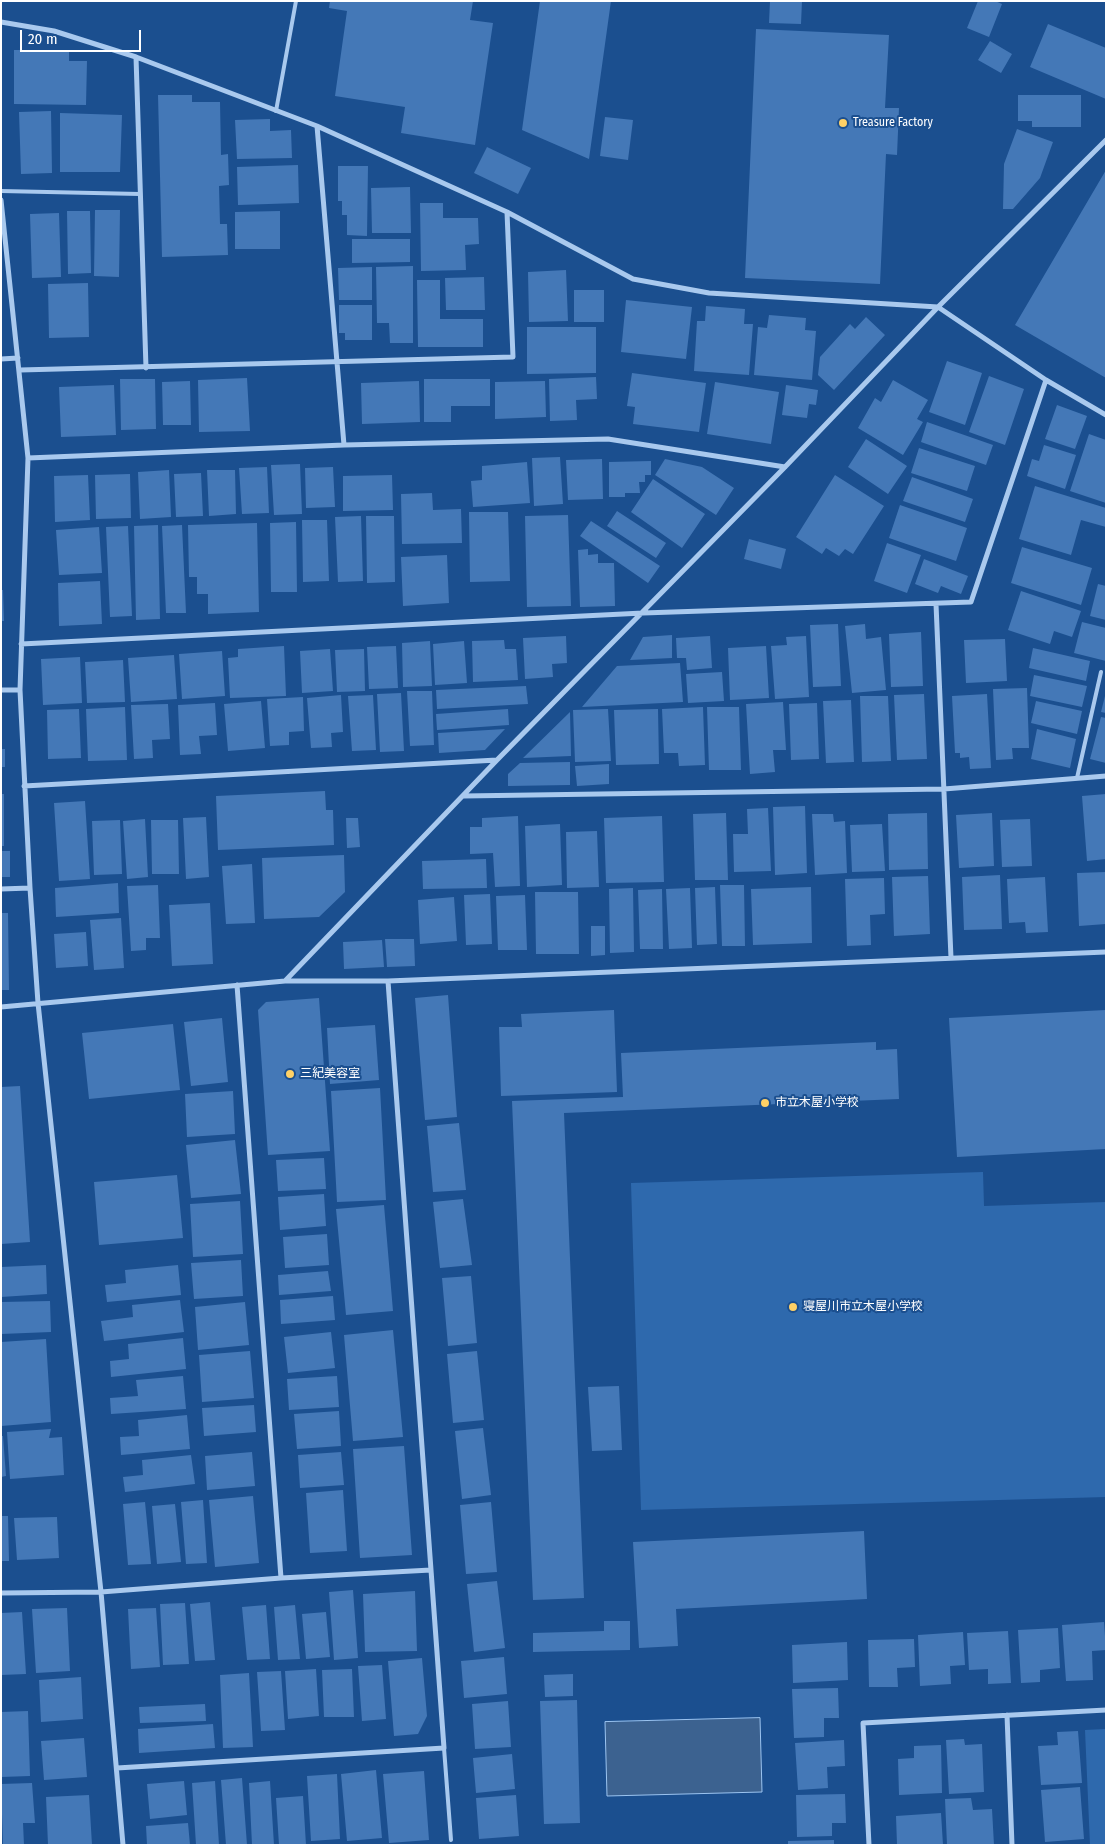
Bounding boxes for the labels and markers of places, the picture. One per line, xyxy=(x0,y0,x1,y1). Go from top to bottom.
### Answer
place label: Treasure Factory xyxy=(853,116,933,130)
marker: Treasure Factory xyxy=(837,117,849,129)
place label: 三紀美容室 xyxy=(300,1067,360,1081)
marker: 三紀美容室 xyxy=(284,1068,296,1080)
place label: 市立木屋小学校 xyxy=(775,1096,859,1110)
marker: 市立木屋小学校 xyxy=(759,1097,771,1109)
place label: 寝屋川市立木屋小学校 xyxy=(803,1300,923,1314)
marker: 寝屋川市立木屋小学校 xyxy=(787,1301,799,1313)

